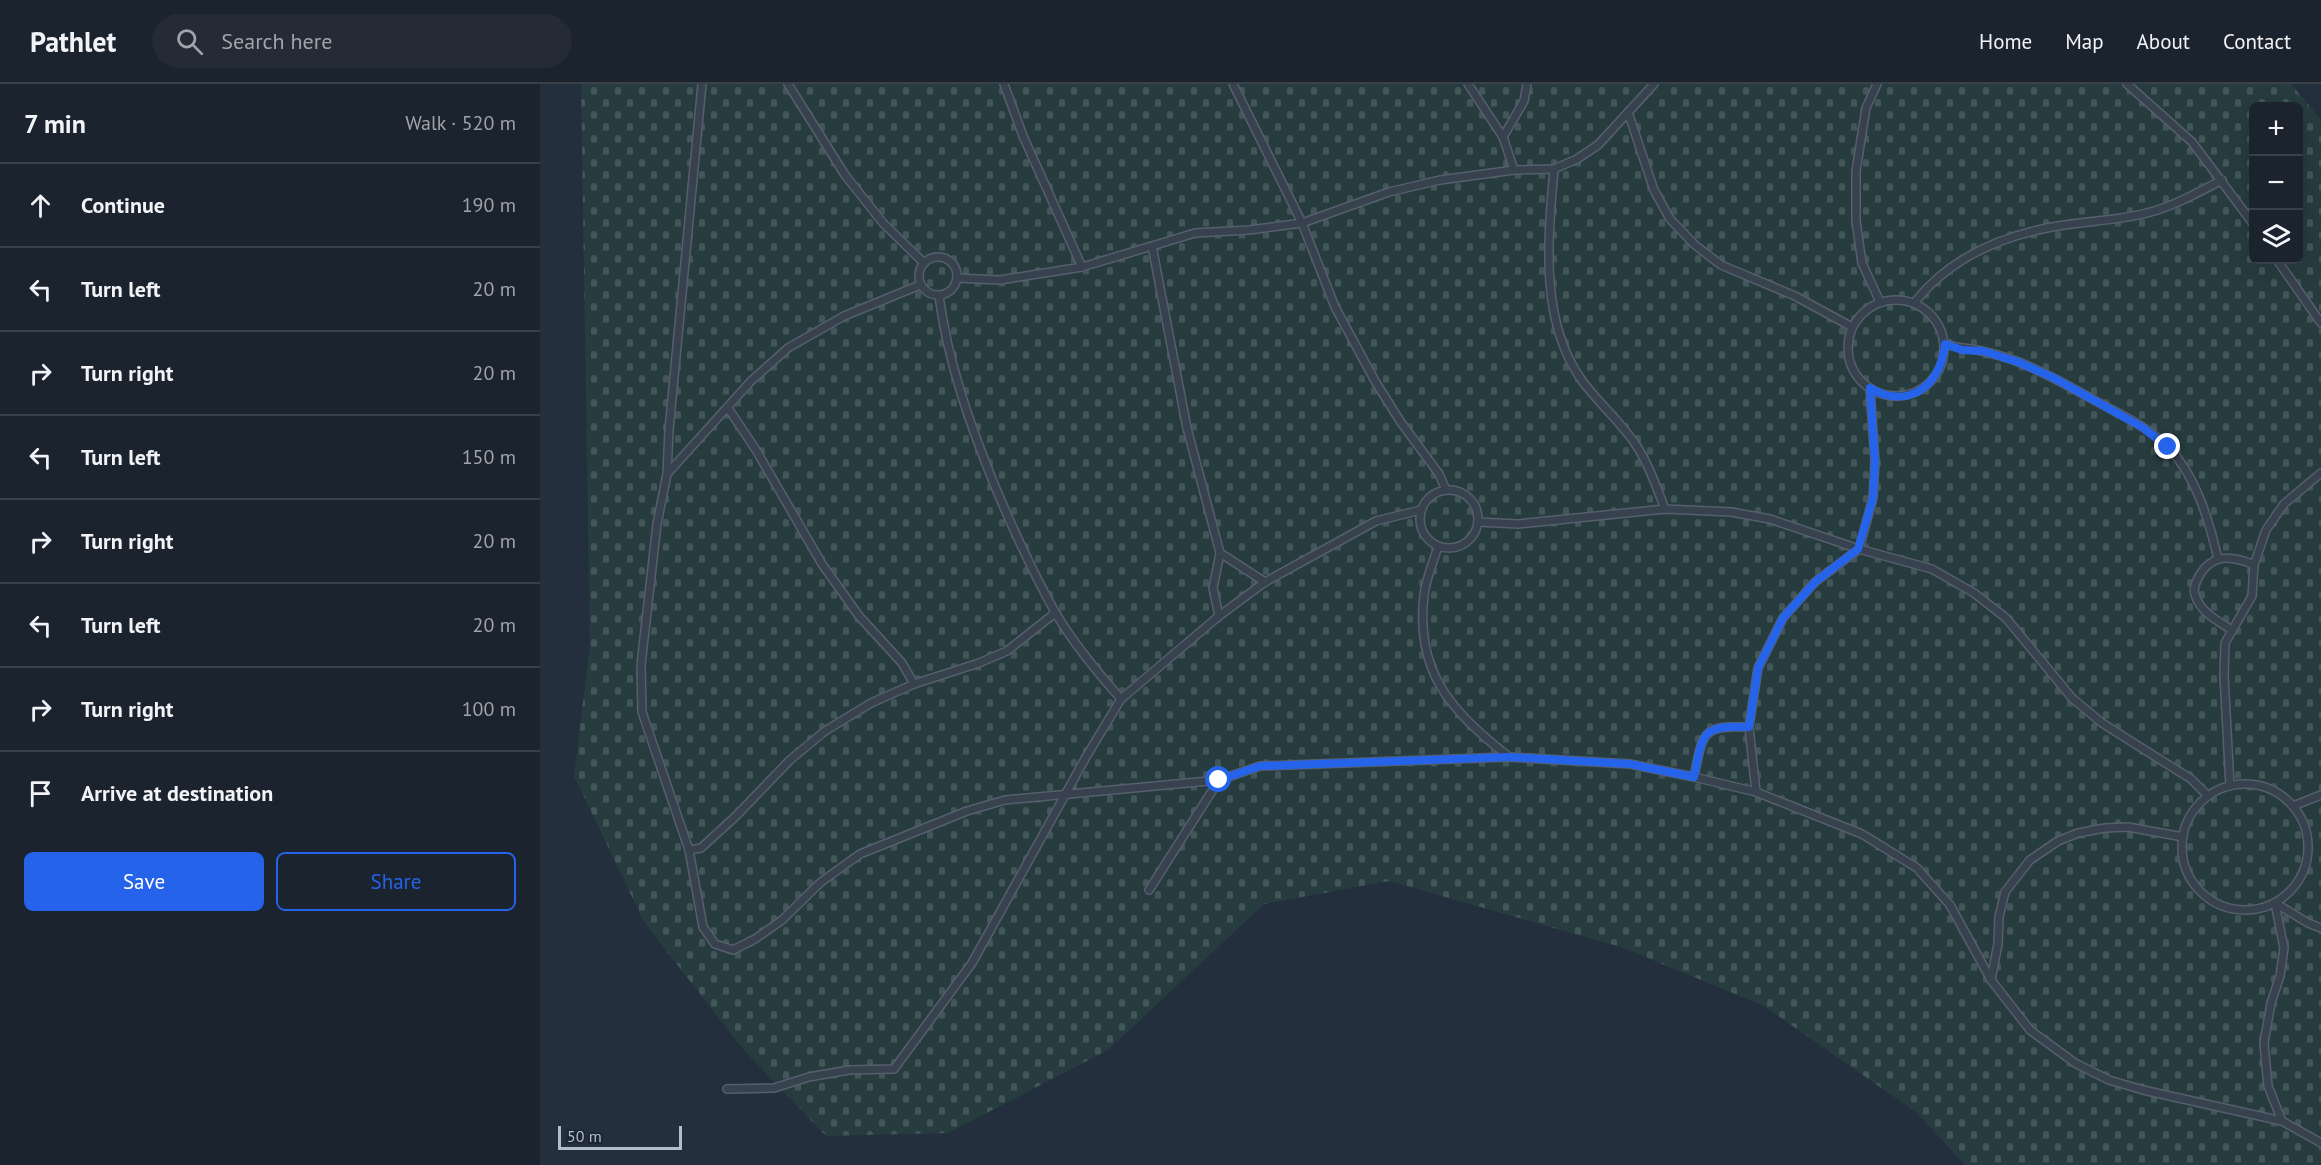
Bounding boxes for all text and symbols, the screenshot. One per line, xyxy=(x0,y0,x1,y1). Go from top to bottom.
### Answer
search box xyxy=(152,14,572,68)
text: Pathlet xyxy=(30,23,116,60)
icon: search xyxy=(173,25,206,58)
text: Search here xyxy=(221,27,332,55)
text: Home xyxy=(1979,28,2032,55)
text: Map xyxy=(2065,28,2104,55)
text: About xyxy=(2137,28,2190,55)
text: Contact xyxy=(2223,28,2291,55)
map controls xyxy=(2249,102,2303,264)
button: + xyxy=(2249,102,2303,156)
text: 7 min xyxy=(24,107,86,140)
text: Walk · 520 m xyxy=(405,110,516,136)
button: − xyxy=(2249,156,2303,210)
icon: ahead xyxy=(24,189,57,222)
text: Continue xyxy=(81,191,165,219)
text: 190 m xyxy=(462,192,516,218)
button: layers xyxy=(2249,210,2303,264)
icon: left xyxy=(24,273,57,306)
text: Turn left xyxy=(81,275,161,303)
text: 20 m xyxy=(473,276,516,302)
icon: right xyxy=(24,357,57,390)
text: Turn right xyxy=(81,359,173,387)
text: 20 m xyxy=(473,360,516,386)
route end xyxy=(2154,433,2180,459)
icon: left xyxy=(24,441,57,474)
text: Turn left xyxy=(81,443,161,471)
text: 150 m xyxy=(462,444,516,470)
icon: right xyxy=(24,525,57,558)
text: Turn right xyxy=(81,527,173,555)
text: 20 m xyxy=(473,528,516,554)
icon: left xyxy=(24,609,57,642)
text: Turn left xyxy=(81,611,161,639)
text: 20 m xyxy=(473,612,516,638)
icon: right xyxy=(24,693,57,726)
text: Turn right xyxy=(81,695,173,723)
text: 100 m xyxy=(462,696,516,722)
route start xyxy=(1205,766,1231,792)
icon: arrive xyxy=(24,777,57,810)
text: Arrive at destination xyxy=(81,779,273,807)
button: Save xyxy=(24,852,264,911)
button: Share xyxy=(276,852,516,911)
scale bar xyxy=(558,1123,682,1150)
text: 50 m xyxy=(567,1126,602,1146)

